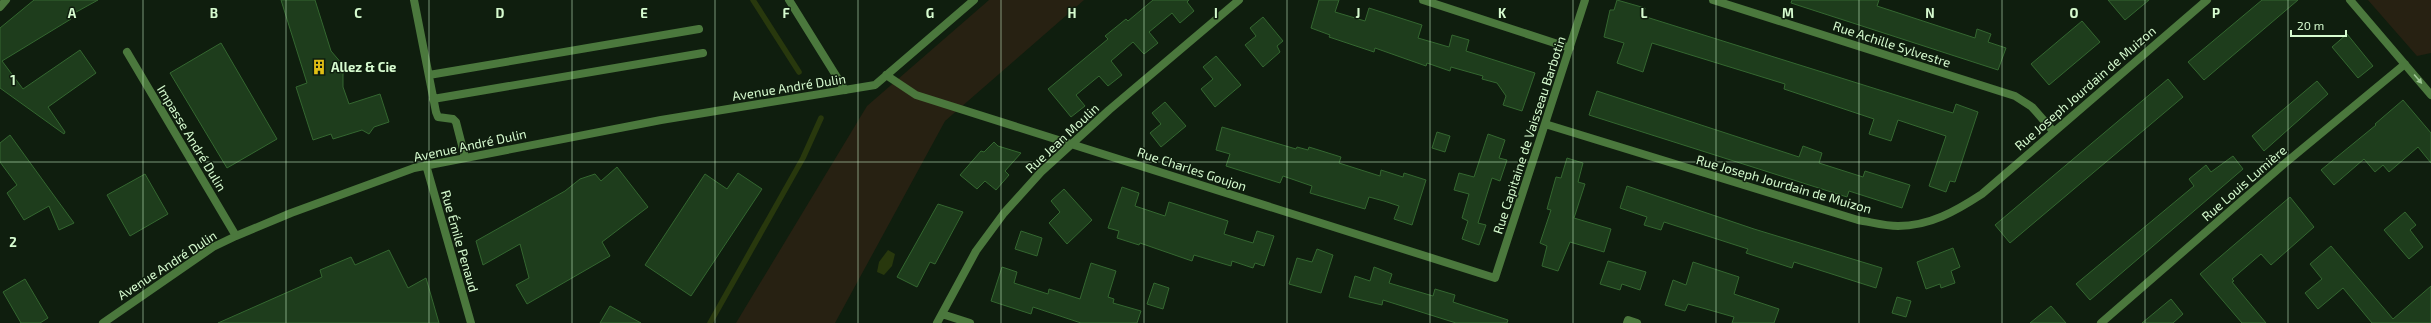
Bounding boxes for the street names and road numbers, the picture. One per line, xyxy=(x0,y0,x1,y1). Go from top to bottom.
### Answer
street label: Rue Achille Sylvestre xyxy=(1831,17,1953,71)
street label: Rue Joseph Jourdain de Muizon xyxy=(2011,22,2159,154)
street label: Rue Capitaine de Vaisseau Barbotin xyxy=(1489,34,1569,236)
street label: Avenue André Dulin xyxy=(731,70,847,104)
street label: Impasse André Dulin xyxy=(154,82,230,194)
street label: Rue Jean Moulin xyxy=(1022,100,1102,176)
street label: Avenue André Dulin xyxy=(412,125,528,165)
street label: Rue Louis Lumière xyxy=(2198,142,2290,224)
street label: Rue Charles Goujon xyxy=(1135,144,1249,194)
street label: Rue Joseph Jourdain de Muizon xyxy=(1694,151,1874,217)
street label: Rue Émile Penaud xyxy=(438,188,483,294)
street label: Avenue André Dulin xyxy=(114,227,220,303)

